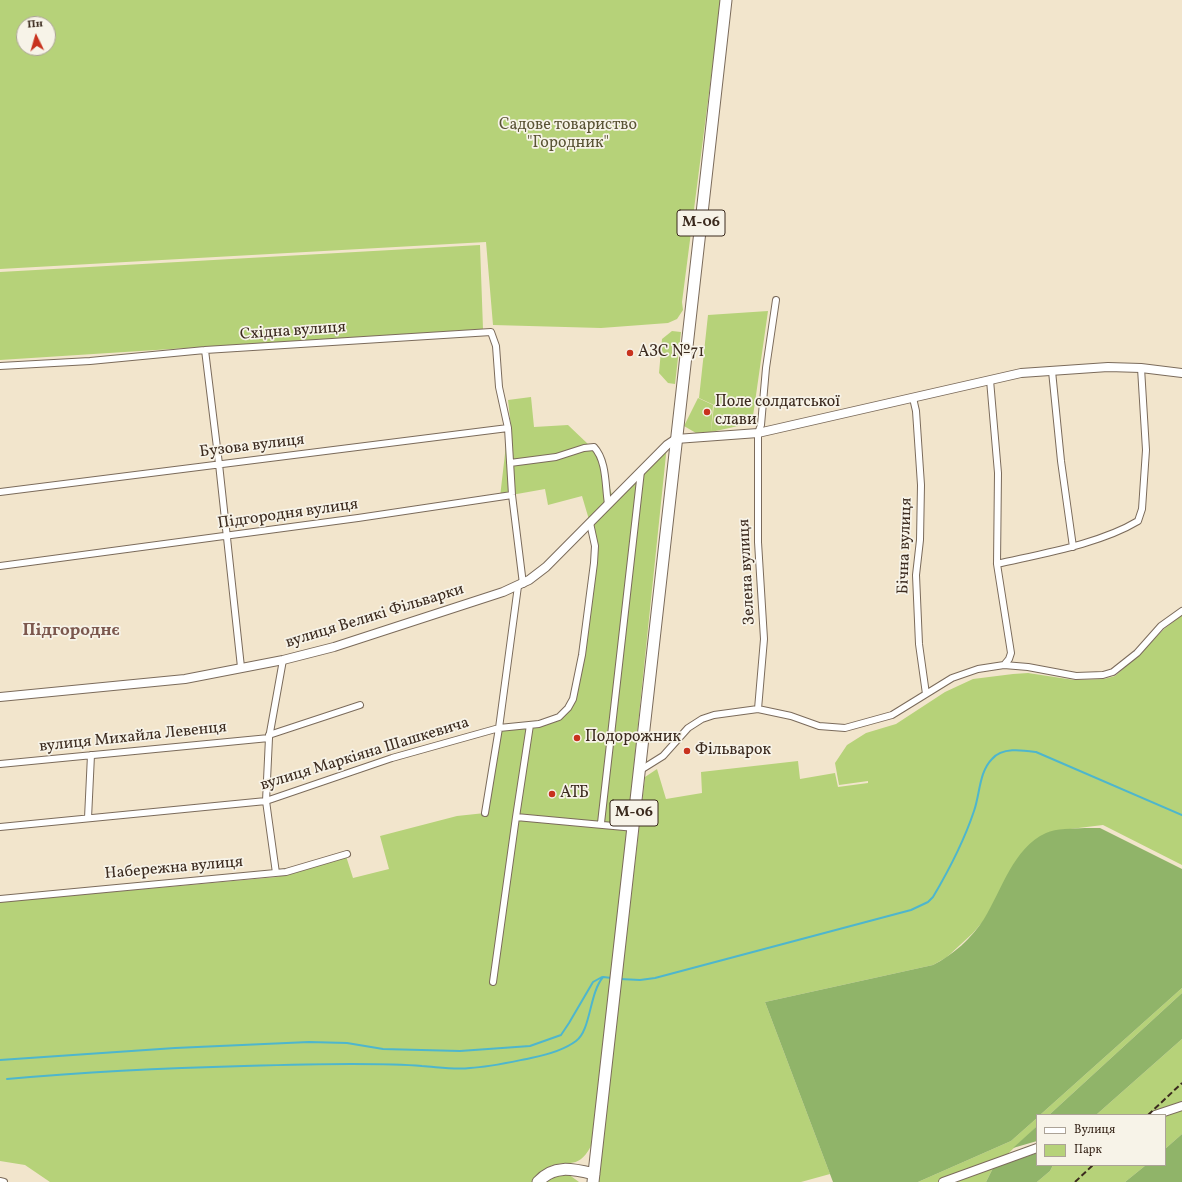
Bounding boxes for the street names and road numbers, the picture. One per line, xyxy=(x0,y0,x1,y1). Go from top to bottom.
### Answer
road number: М-06 xyxy=(677,210,725,236)
street label: Східна вулиця xyxy=(239,319,347,345)
street label: Бузова вулиця xyxy=(198,431,306,463)
street label: Підгородня вулиця xyxy=(217,496,359,534)
street label: Бічна вулиця xyxy=(895,497,917,595)
street label: Зелена вулиця xyxy=(736,518,760,626)
street label: вулиця Великі Фільварки xyxy=(284,581,466,653)
street label: вулиця Маркіяна Шашкевича xyxy=(258,714,472,796)
street label: вулиця Михайла Левенця xyxy=(38,719,228,757)
road number: М-06 xyxy=(610,800,658,826)
street label: Набережна вулиця xyxy=(104,853,244,885)

